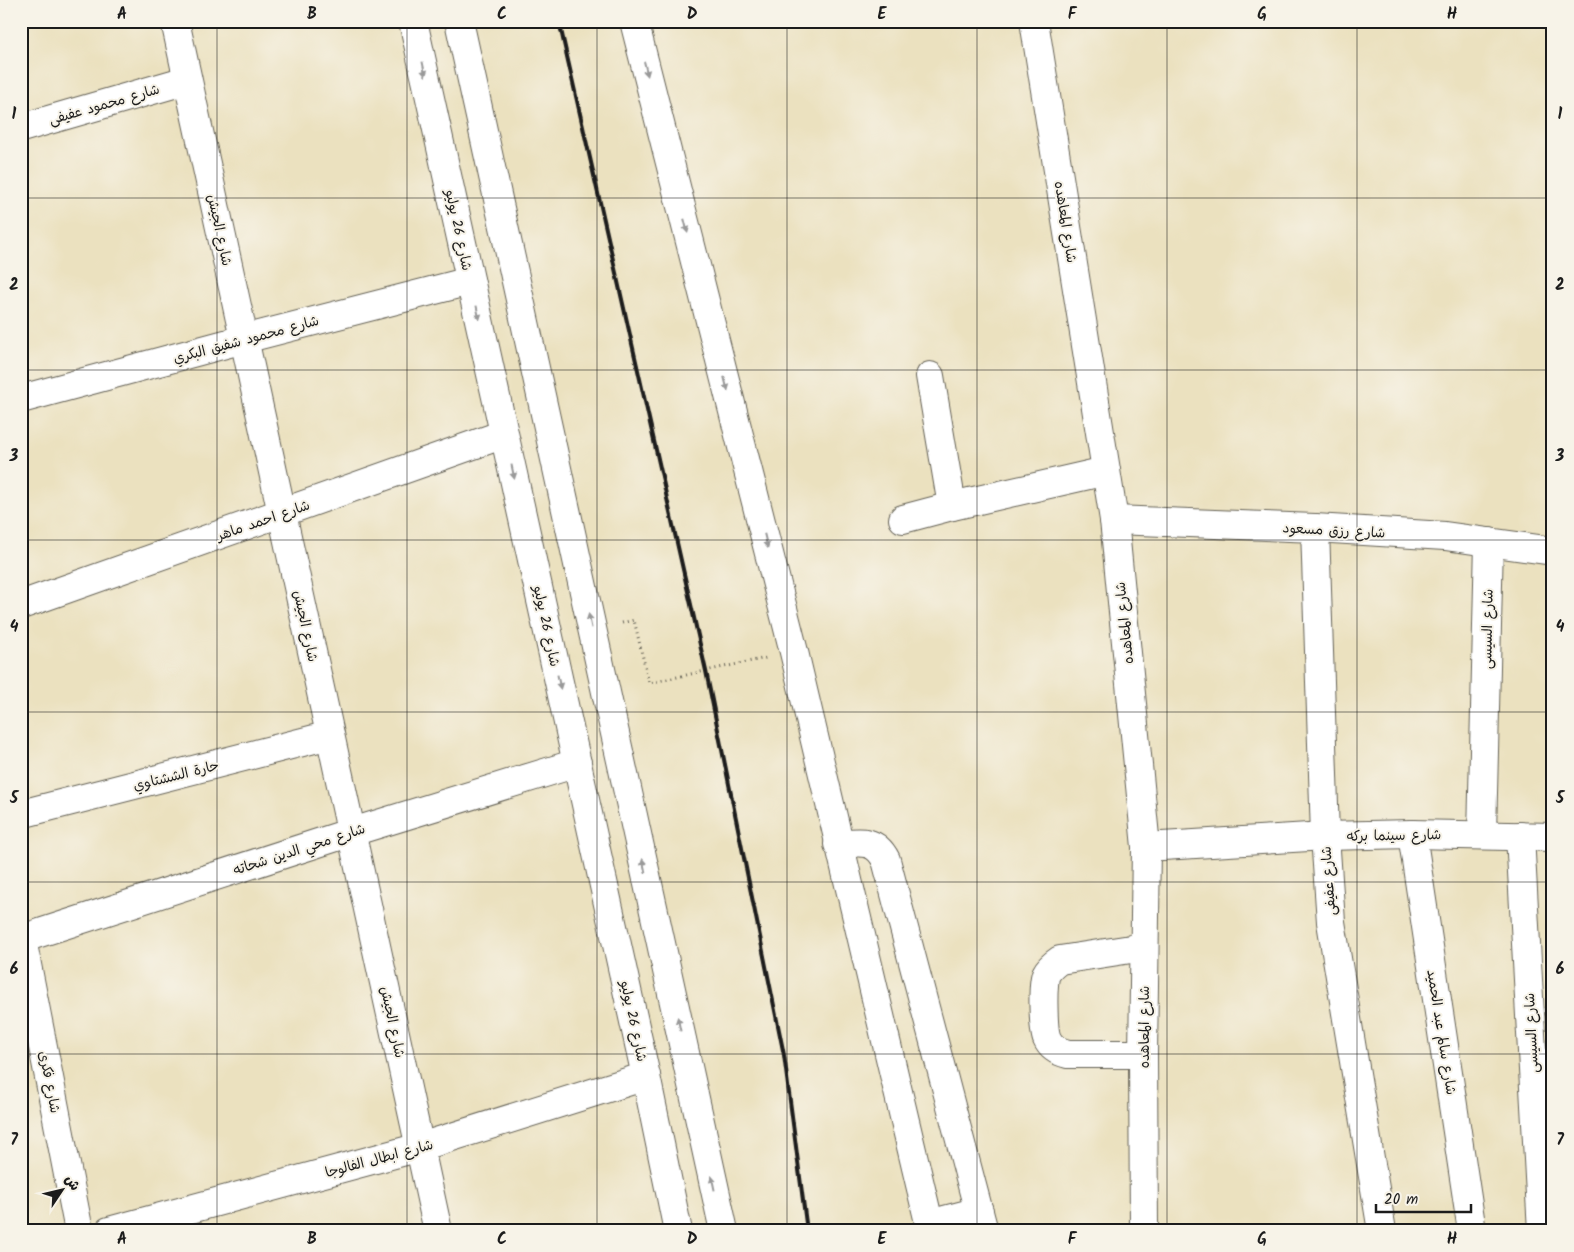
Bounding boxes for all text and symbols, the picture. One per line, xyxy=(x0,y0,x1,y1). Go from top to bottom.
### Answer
text: A xyxy=(117,2,127,27)
text: B xyxy=(307,2,317,27)
text: C xyxy=(497,2,507,27)
text: D xyxy=(687,2,698,27)
text: E xyxy=(878,2,888,27)
text: F xyxy=(1068,2,1078,27)
text: G xyxy=(1257,2,1267,27)
text: H xyxy=(1447,2,1457,27)
one-way arrow xyxy=(420,61,428,77)
one-way arrow xyxy=(642,61,650,76)
street label: شارع محمود عفيفى xyxy=(46,79,162,131)
text: 1 xyxy=(12,102,17,127)
text: 1 xyxy=(1558,102,1563,127)
street label: شارع المعاهده xyxy=(1048,180,1082,265)
street label: شارع 26 يوليو xyxy=(438,187,477,273)
street label: شارع الجيش xyxy=(201,192,237,268)
one-way arrow xyxy=(682,219,690,234)
text: 2 xyxy=(9,273,19,298)
text: 2 xyxy=(1555,273,1565,298)
one-way arrow xyxy=(474,305,482,321)
street label: شارع محمود شفيق البكري xyxy=(171,310,322,370)
one-way arrow xyxy=(722,376,730,391)
text: 3 xyxy=(9,444,19,469)
text: 3 xyxy=(1555,444,1565,469)
one-way arrow xyxy=(509,464,517,480)
street label: شارع احمد ماهر xyxy=(213,495,313,548)
street label: شارع رزق مسعود xyxy=(1282,517,1386,545)
one-way arrow xyxy=(762,534,770,549)
street label: شارع المعاهده xyxy=(1110,581,1140,665)
street label: شارع 26 يوليو xyxy=(526,583,565,669)
street label: شارع الجيش xyxy=(287,588,323,664)
street label: شارع السيسى xyxy=(1476,589,1500,669)
one-way arrow xyxy=(586,614,594,629)
text: 4 xyxy=(10,615,19,640)
text: 4 xyxy=(1556,615,1565,640)
one-way arrow xyxy=(555,674,563,689)
street label: حارة الششتاوي xyxy=(131,755,222,797)
text: 5 xyxy=(9,786,20,811)
text: 5 xyxy=(1555,786,1566,811)
street label: شارع محي الدين شحاته xyxy=(230,818,369,883)
street label: شارع سينما بركه xyxy=(1346,824,1442,848)
street label: شارع عفيفى xyxy=(1316,845,1342,916)
one-way arrow xyxy=(640,858,648,873)
text: 6 xyxy=(10,957,19,982)
text: 6 xyxy=(1556,957,1565,982)
street label: شارع سالم عبد الحميد xyxy=(1420,968,1462,1096)
street label: شارع 26 يوليو xyxy=(613,978,652,1064)
street label: شارع الجيش xyxy=(374,984,410,1060)
street label: شارع المعاهده xyxy=(1134,986,1156,1068)
street label: شارع السيسى xyxy=(1519,992,1545,1074)
one-way arrow xyxy=(674,1016,682,1032)
street label: شارع فكرى xyxy=(32,1049,66,1115)
text: 7 xyxy=(10,1128,18,1153)
text: 7 xyxy=(1556,1128,1564,1153)
street label: شارع ابطال الفالوجا xyxy=(323,1134,436,1184)
north arrow xyxy=(38,1164,88,1214)
text: ش xyxy=(58,1170,85,1196)
one-way arrow xyxy=(709,1175,717,1191)
scale bar xyxy=(1376,1182,1472,1214)
text: 20 m xyxy=(1384,1188,1418,1212)
text: A xyxy=(117,1227,127,1252)
text: B xyxy=(307,1227,317,1252)
text: C xyxy=(497,1227,507,1252)
text: D xyxy=(687,1227,698,1252)
text: E xyxy=(878,1227,888,1252)
text: F xyxy=(1068,1227,1078,1252)
text: G xyxy=(1257,1227,1267,1252)
text: H xyxy=(1447,1227,1457,1252)

